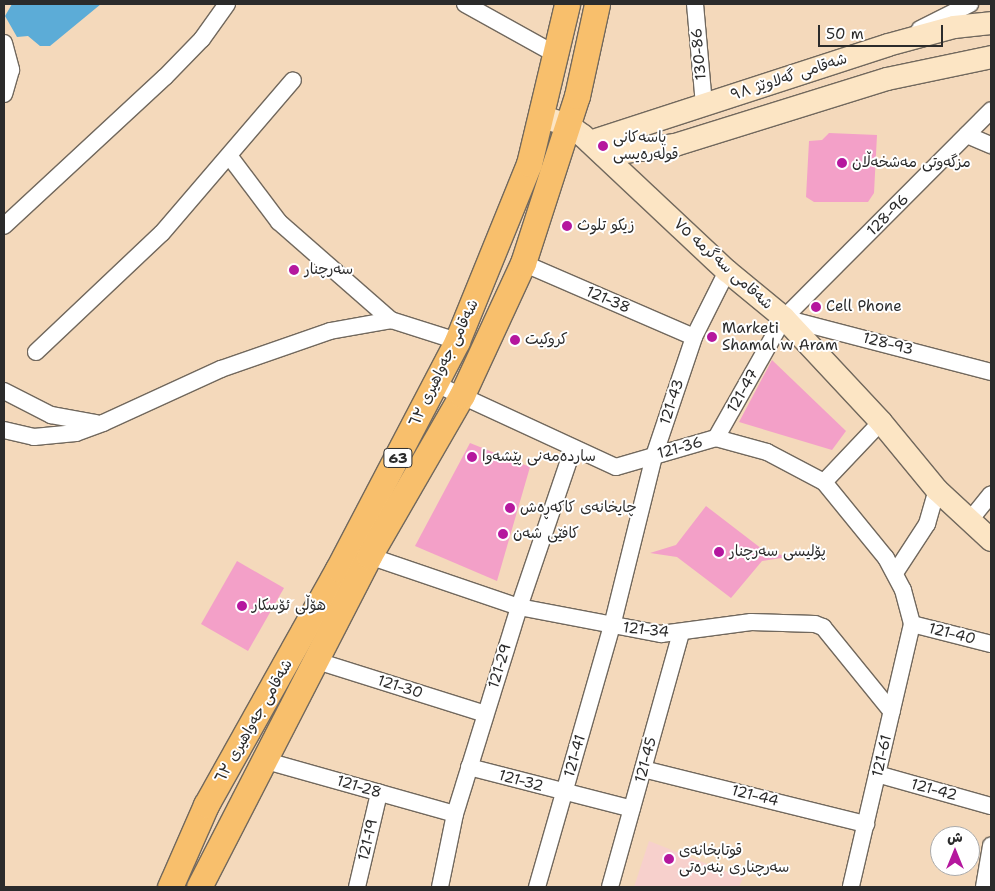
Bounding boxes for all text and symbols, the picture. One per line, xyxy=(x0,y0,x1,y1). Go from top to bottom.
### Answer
scale bar xyxy=(820,15,945,47)
text: 50 m xyxy=(826,24,864,44)
street label: 130-86 xyxy=(688,27,710,81)
street label: شەقامی گەلاوێژ ٩٨ xyxy=(729,50,849,104)
place label: پاسەکانی قولەرەیسی xyxy=(613,128,679,163)
marker: پاسەکانی قولەرەیسی xyxy=(597,140,609,152)
place label: مزگەوتی مەشخەڵان xyxy=(852,154,971,172)
marker: مزگەوتی مەشخەڵان xyxy=(836,157,848,169)
street label: 128-96 xyxy=(863,190,913,240)
street label: شەقامی سەگرمە ٧٥ xyxy=(670,215,776,313)
place label: زيكو تلوث xyxy=(577,217,634,235)
marker: زيكو تلوث xyxy=(561,220,573,232)
place label: سەرچنار xyxy=(304,261,353,279)
marker: سەرچنار xyxy=(288,264,300,276)
street label: 121-38 xyxy=(583,283,633,317)
street label: شەقامی جەواهیری ٦٣ xyxy=(405,297,483,429)
place label: Cell Phone xyxy=(826,298,902,316)
marker: Cell Phone xyxy=(810,301,822,313)
place label: Marketi Shamal w Aram xyxy=(722,319,838,354)
street label: 128-93 xyxy=(861,329,915,359)
place label: كروكيت xyxy=(525,331,568,349)
marker: Marketi Shamal w Aram xyxy=(706,331,718,343)
marker: كروكيت xyxy=(509,334,521,346)
street label: 121-47 xyxy=(723,366,763,416)
street label: 121-43 xyxy=(656,377,688,427)
street label: 121-36 xyxy=(655,433,705,463)
road number: 63 xyxy=(383,446,413,469)
place label: ساردەمەنی پێشەوا xyxy=(482,448,596,466)
marker: ساردەمەنی پێشەوا xyxy=(466,451,478,463)
place label: چایخانەی کاکەڕەش xyxy=(520,499,637,517)
marker: چایخانەی کاکەڕەش xyxy=(504,502,516,514)
place label: کافێی شەن xyxy=(513,525,579,543)
marker: کافێی شەن xyxy=(497,528,509,540)
place label: پۆلیسی سەرچنار xyxy=(729,543,826,561)
marker: پۆلیسی سەرچنار xyxy=(713,546,725,558)
place label: هۆڵی ئۆسکار xyxy=(252,597,326,615)
marker: هۆڵی ئۆسکار xyxy=(236,600,248,612)
street label: 121-34 xyxy=(622,619,670,641)
street label: 121-40 xyxy=(927,619,977,649)
street label: 121-29 xyxy=(485,642,515,690)
street label: شەقامی جەواهیری ٦٣ xyxy=(211,656,297,786)
street label: 121-30 xyxy=(375,672,425,702)
street label: 121-41 xyxy=(560,733,590,779)
street label: 121-61 xyxy=(868,733,896,779)
street label: 121-45 xyxy=(631,735,661,785)
street label: 121-32 xyxy=(497,766,545,796)
street label: 121-28 xyxy=(334,772,384,802)
street label: 121-42 xyxy=(909,775,959,805)
street label: 121-44 xyxy=(730,781,780,811)
street label: 121-19 xyxy=(354,817,382,863)
north arrow xyxy=(930,826,980,876)
text: ش xyxy=(947,828,963,846)
place label: قوتابخانەی سەرچناری بنەرەتی xyxy=(679,841,789,876)
marker: قوتابخانەی سەرچناری بنەرەتی xyxy=(663,853,675,865)

